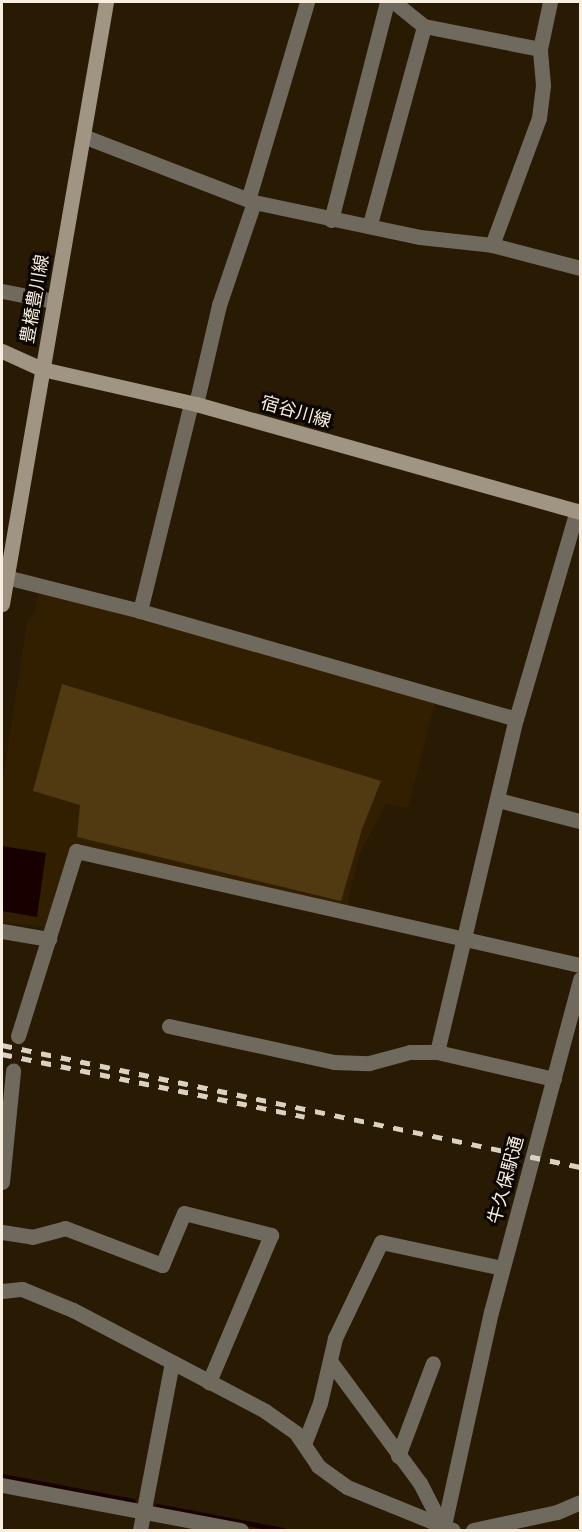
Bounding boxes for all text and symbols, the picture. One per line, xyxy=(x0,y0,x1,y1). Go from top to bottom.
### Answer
street label: 豊橋豊川線 xyxy=(17,253,53,345)
street label: 宿谷川線 xyxy=(258,392,334,432)
street label: 牛久保駅通 xyxy=(484,1134,528,1226)

